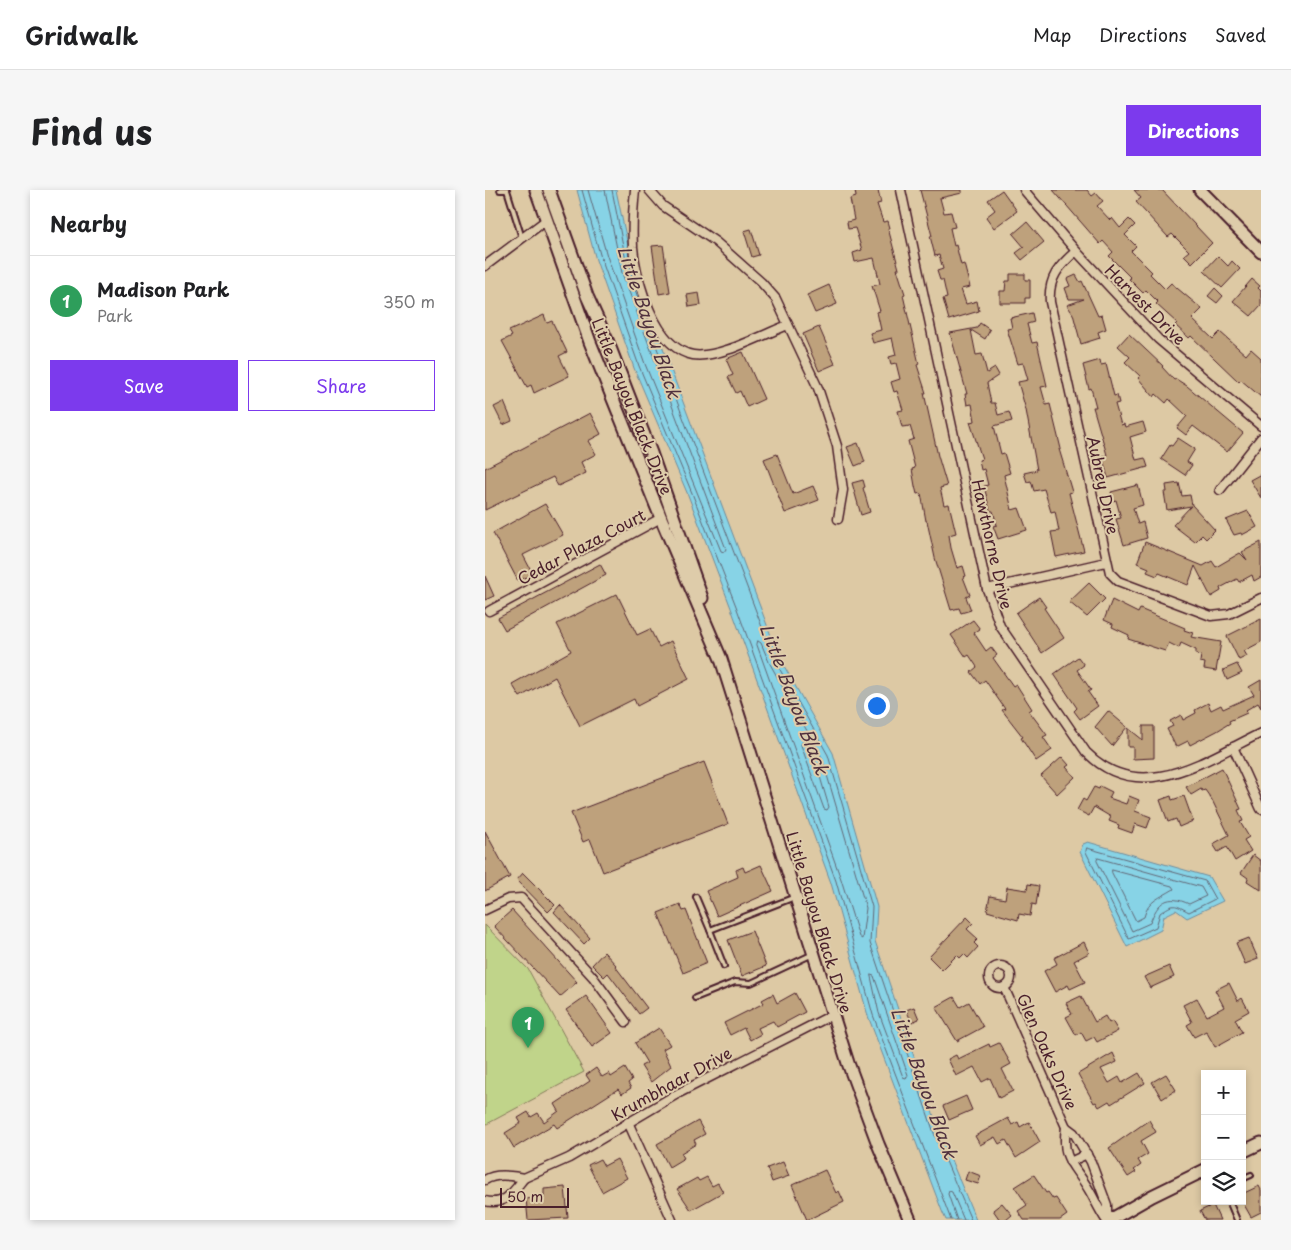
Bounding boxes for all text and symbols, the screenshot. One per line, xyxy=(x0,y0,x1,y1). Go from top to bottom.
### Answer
text: Gridwalk xyxy=(25,17,138,53)
text: Map xyxy=(1033,21,1071,48)
text: Directions xyxy=(1099,21,1187,48)
text: Saved xyxy=(1215,21,1266,48)
text: Find us xyxy=(30,104,152,157)
button: Directions xyxy=(1126,105,1261,156)
text: Nearby xyxy=(50,207,127,239)
water label: Little Bayou Black xyxy=(611,242,689,403)
street label: Harvest Drive xyxy=(1100,258,1192,350)
text: Madison Park xyxy=(97,275,230,303)
text: 1 xyxy=(62,289,70,313)
text: 350 m xyxy=(383,289,435,313)
text: Park xyxy=(97,303,133,327)
street label: Little Bayou Black Drive xyxy=(586,314,680,498)
button: Save xyxy=(50,360,238,411)
button: Share xyxy=(248,360,435,411)
street label: Aubrey Drive xyxy=(1082,434,1126,536)
street label: Hawthorne Drive xyxy=(966,477,1020,611)
street label: Cedar Plaza Court xyxy=(513,502,650,590)
water label: Little Bayou Black xyxy=(754,620,837,779)
your location xyxy=(864,693,890,719)
street label: Little Bayou Black Drive xyxy=(781,828,859,1016)
street label: Glen Oaks Drive xyxy=(1012,989,1084,1113)
water label: Little Bayou Black xyxy=(885,1003,965,1164)
pin: 1 xyxy=(512,1007,544,1048)
street label: Krumbhaar Drive xyxy=(606,1040,736,1126)
map controls xyxy=(1201,1070,1246,1205)
button: + xyxy=(1201,1070,1246,1115)
button: − xyxy=(1201,1115,1246,1160)
button: layers xyxy=(1201,1160,1246,1205)
scale bar xyxy=(500,1185,569,1208)
text: 50 m xyxy=(507,1186,543,1207)

